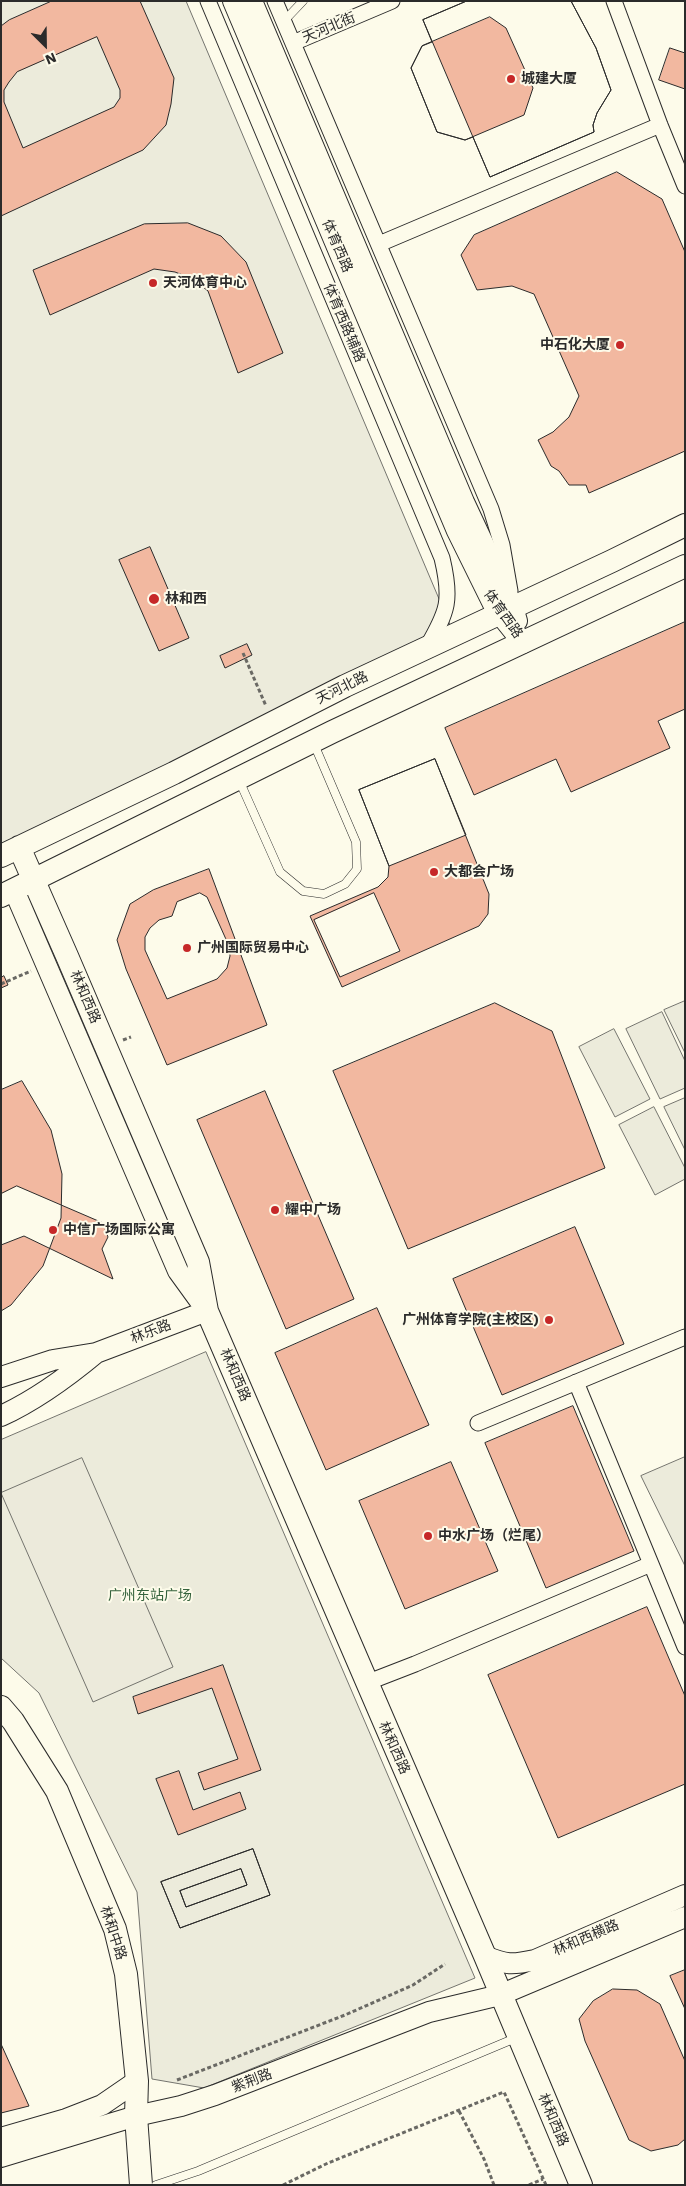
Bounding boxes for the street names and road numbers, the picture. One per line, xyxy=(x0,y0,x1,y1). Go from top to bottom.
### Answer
street label: 天河北街 xyxy=(300,9,358,47)
street label: 体育西路 xyxy=(318,217,356,275)
street label: 体育西路辅路 xyxy=(320,281,368,365)
street label: 体育西路 xyxy=(480,586,526,642)
street label: 天河北路 xyxy=(313,668,371,708)
street label: 林和西路 xyxy=(66,968,104,1026)
street label: 林乐路 xyxy=(128,1317,174,1347)
street label: 林和西路 xyxy=(216,1346,254,1404)
street label: 林和西路 xyxy=(375,1719,413,1777)
street label: 林和中路 xyxy=(96,1904,130,1962)
street label: 林和西横路 xyxy=(551,1917,621,1959)
street label: 紫荆路 xyxy=(229,2066,275,2096)
street label: 林和西路 xyxy=(534,2091,572,2149)

